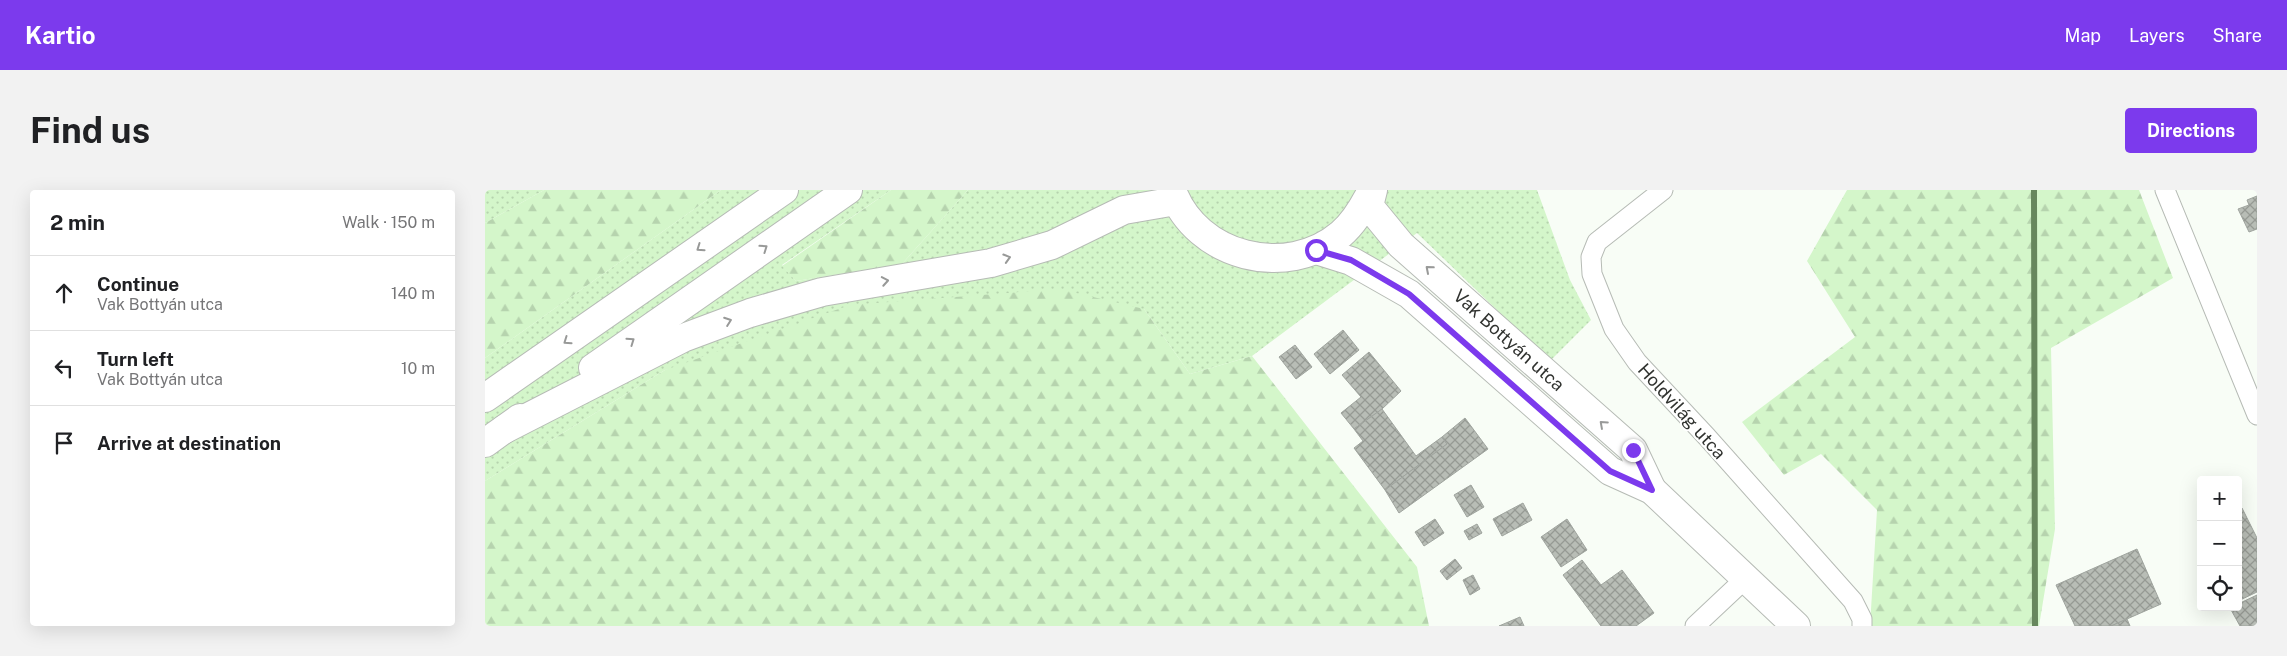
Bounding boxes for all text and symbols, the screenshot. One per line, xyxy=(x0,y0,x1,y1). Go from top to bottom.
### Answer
text: Kartio xyxy=(25,21,96,49)
text: Map xyxy=(2065,25,2101,46)
text: Layers xyxy=(2129,25,2185,46)
text: Share xyxy=(2213,25,2262,46)
button: Directions xyxy=(2125,108,2257,153)
text: Find us xyxy=(30,110,150,151)
text: 2 min xyxy=(50,210,105,235)
text: Walk · 150 m xyxy=(342,213,435,232)
route start xyxy=(1305,239,1328,262)
one-way arrow xyxy=(697,242,706,251)
one-way arrow xyxy=(759,245,768,254)
one-way arrow xyxy=(1002,254,1010,264)
one-way arrow xyxy=(1426,266,1435,275)
text: Continue xyxy=(97,273,179,295)
one-way arrow xyxy=(881,276,890,286)
icon: ahead xyxy=(50,279,78,307)
text: 140 m xyxy=(391,284,435,303)
street label: Vak Bottyán utca xyxy=(1449,285,1569,395)
text: Vak Bottyán utca xyxy=(97,295,223,314)
one-way arrow xyxy=(724,317,732,327)
one-way arrow xyxy=(563,335,573,344)
one-way arrow xyxy=(625,338,635,347)
text: Turn left xyxy=(97,348,174,370)
icon: left xyxy=(50,354,78,382)
text: 10 m xyxy=(401,359,435,378)
street label: Holdvilág utca xyxy=(1634,359,1730,463)
text: Vak Bottyán utca xyxy=(97,370,223,389)
one-way arrow xyxy=(1600,420,1609,429)
icon: arrive xyxy=(50,429,78,457)
text: Arrive at destination xyxy=(97,432,281,454)
route end xyxy=(1622,439,1645,462)
map controls xyxy=(2197,476,2242,611)
button: + xyxy=(2197,476,2242,521)
button: − xyxy=(2197,521,2242,566)
button: locate xyxy=(2197,566,2242,611)

